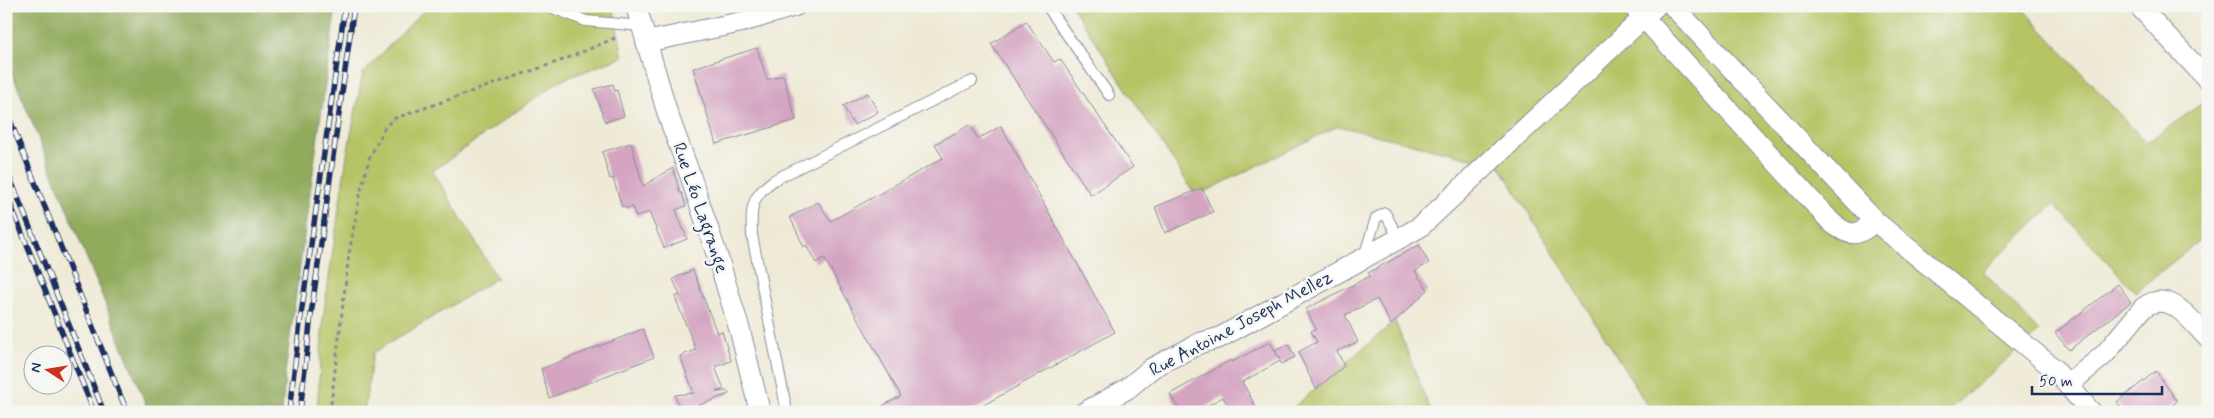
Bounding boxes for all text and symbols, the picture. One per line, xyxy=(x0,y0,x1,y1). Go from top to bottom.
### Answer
street label: Rue Léo Lagrange xyxy=(665,140,734,277)
street label: Rue Antoine Joseph Mellez xyxy=(1145,265,1337,383)
north arrow xyxy=(22,346,72,396)
text: N xyxy=(26,361,46,374)
scale bar xyxy=(2032,363,2162,395)
text: 50 m xyxy=(2039,372,2073,392)

